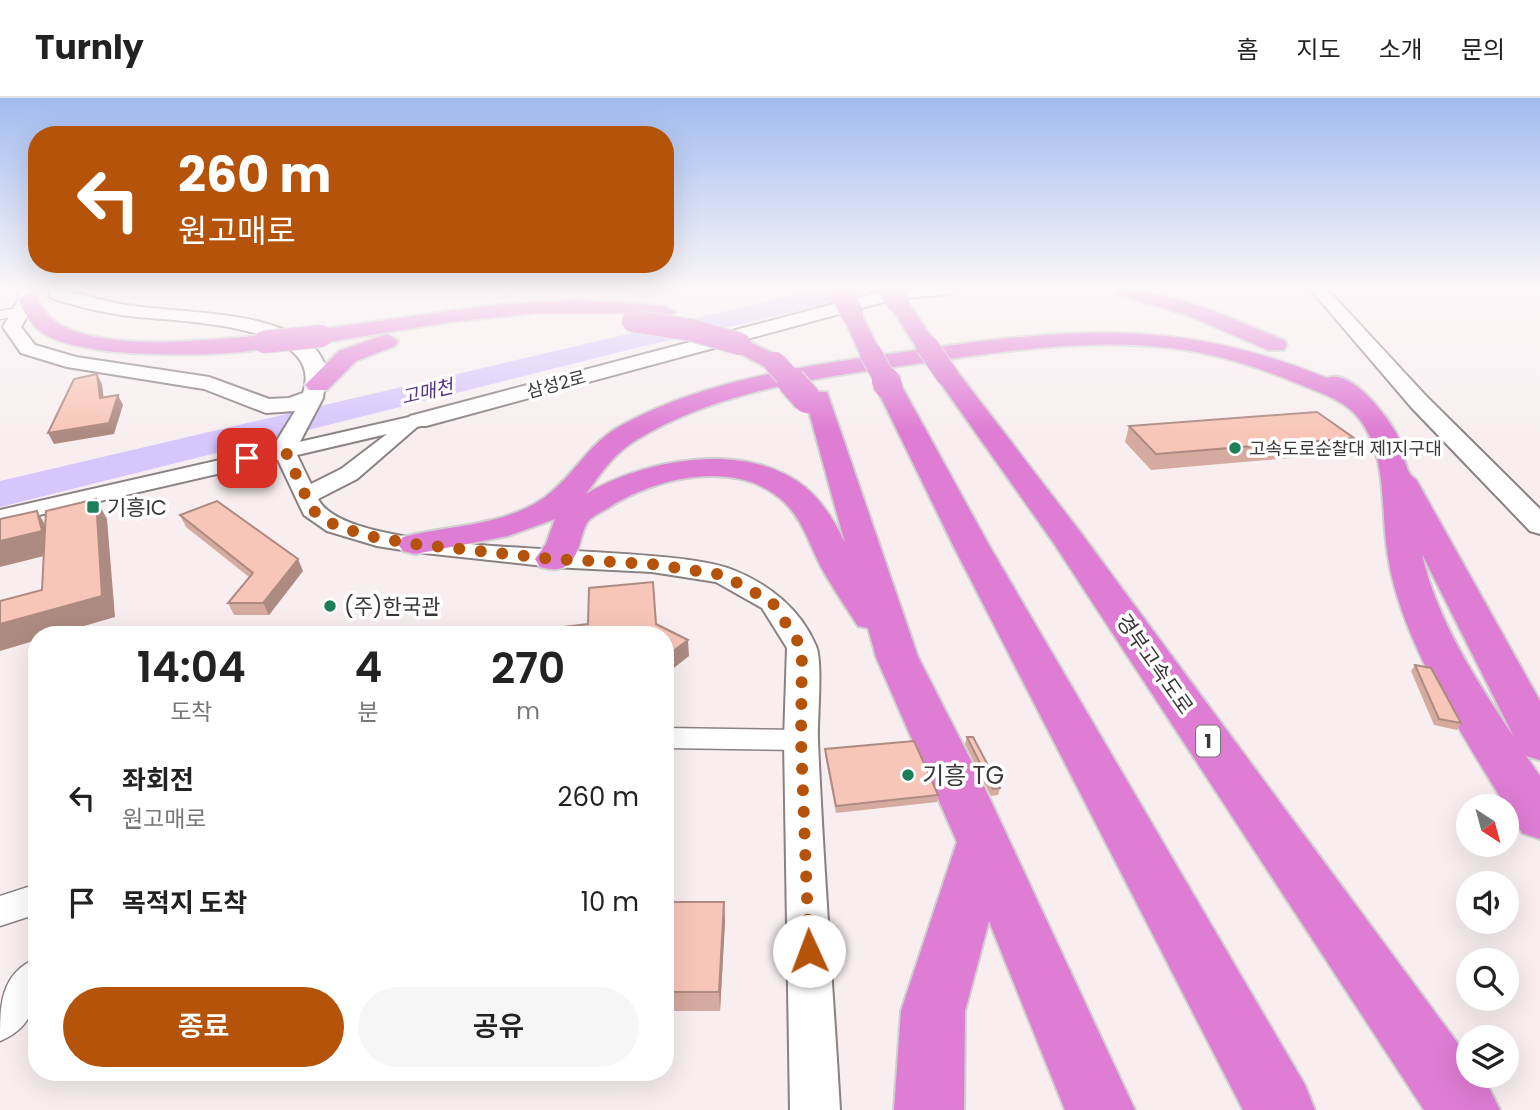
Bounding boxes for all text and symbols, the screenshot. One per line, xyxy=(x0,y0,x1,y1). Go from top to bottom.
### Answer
text: Turnly xyxy=(35,24,144,71)
text: 홈 xyxy=(1236,33,1258,66)
text: 지도 xyxy=(1296,33,1341,66)
text: 소개 xyxy=(1379,33,1423,66)
text: 문의 xyxy=(1461,33,1505,66)
text: 260 m xyxy=(178,141,331,209)
icon: left xyxy=(63,154,154,245)
text: 원고매로 xyxy=(178,208,296,253)
street label: 삼성2로 xyxy=(524,364,588,404)
water label: 고매천 xyxy=(398,373,457,411)
pin xyxy=(217,428,277,488)
place label: 고속도로순찰대 제1지구대 xyxy=(1249,436,1442,461)
icon: arrive xyxy=(228,439,266,477)
marker: 고속도로순찰대 제1지구대 xyxy=(1227,440,1243,456)
place label: 기흥IC xyxy=(107,493,167,522)
marker: 기흥IC xyxy=(85,499,101,515)
place label: (주)한국관 xyxy=(344,592,440,621)
marker: (주)한국관 xyxy=(322,598,338,614)
street label: 경부고속도로 xyxy=(1110,608,1200,720)
text: 14:04 xyxy=(137,638,246,697)
text: 4 xyxy=(354,638,382,697)
text: 270 xyxy=(491,639,565,698)
text: m xyxy=(516,695,540,727)
text: 도착 xyxy=(170,696,212,728)
text: 분 xyxy=(358,696,379,728)
road number: 1 xyxy=(1196,726,1220,756)
place label: 기흥 TG xyxy=(922,759,1004,792)
text: 좌회전 xyxy=(122,762,194,798)
marker: 기흥 TG xyxy=(900,767,916,783)
icon: left xyxy=(63,779,101,817)
text: 260 m xyxy=(557,779,639,815)
north arrow xyxy=(1456,794,1519,858)
map controls xyxy=(1456,794,1519,1088)
text: 원고매로 xyxy=(122,803,207,835)
button: sound xyxy=(1456,871,1519,934)
icon: arrive xyxy=(63,884,101,922)
text: 10 m xyxy=(581,884,639,920)
text: 목적지 도착 xyxy=(122,885,247,921)
position arrow xyxy=(772,914,846,988)
button: search xyxy=(1456,948,1519,1011)
button: 종료 xyxy=(63,987,344,1067)
button: 공유 xyxy=(358,987,639,1067)
button: layers xyxy=(1456,1025,1519,1088)

